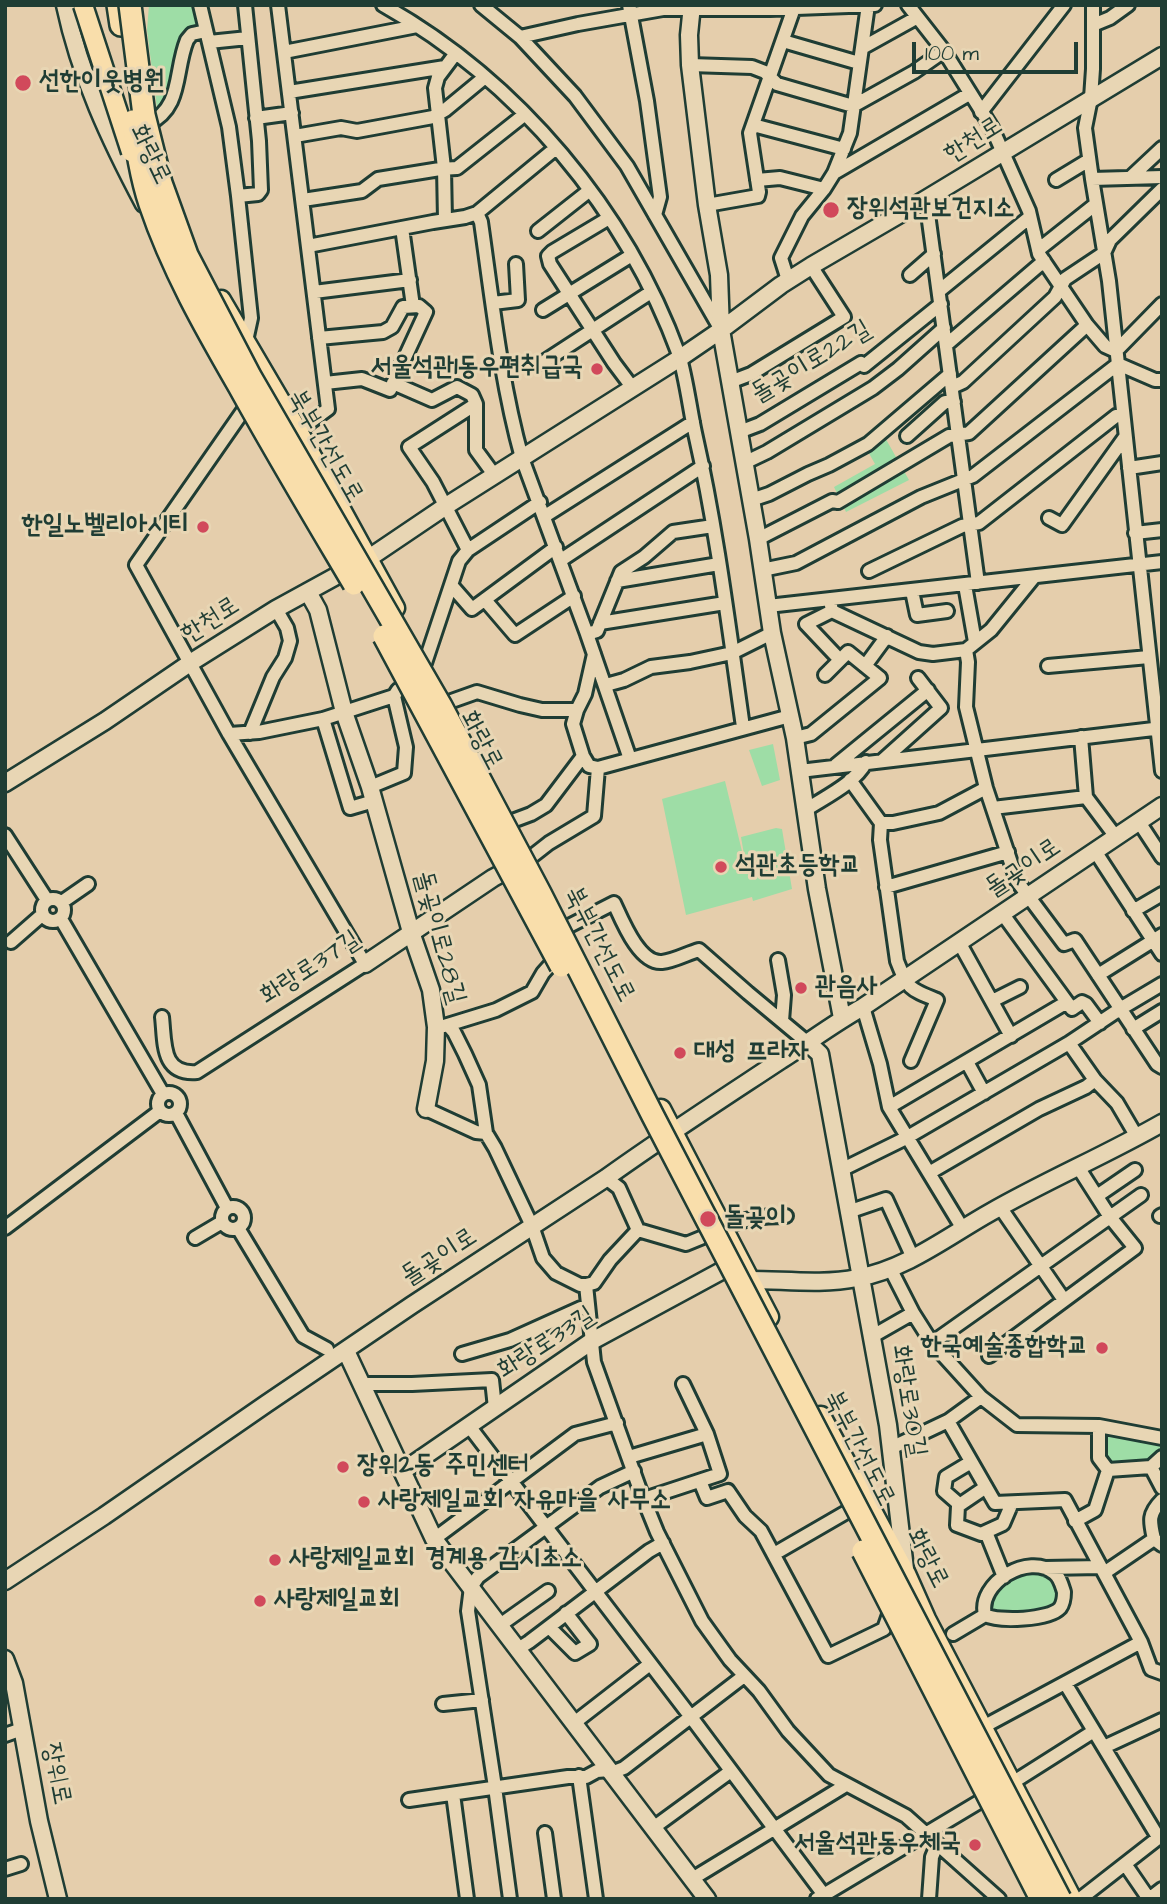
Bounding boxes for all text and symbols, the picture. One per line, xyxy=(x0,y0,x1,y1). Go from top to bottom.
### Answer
scale bar xyxy=(915,28,1081,72)
text: 100 m xyxy=(925,39,979,68)
place label: 선한이웃병원 xyxy=(39,67,165,99)
marker: 선한이웃병원 xyxy=(13,73,33,93)
street label: 한천로 xyxy=(939,111,1009,171)
street label: 화랑로 xyxy=(121,120,177,190)
place label: 장위석관보건지소 xyxy=(847,194,1014,226)
marker: 장위석관보건지소 xyxy=(821,200,841,220)
street label: 돌곶이로22길 xyxy=(746,315,878,411)
place label: 서울석관1동우편취급국 xyxy=(370,353,583,385)
marker: 서울석관1동우편취급국 xyxy=(589,361,605,377)
street label: 북부간선도로 xyxy=(279,385,369,509)
place label: 한일노벨리아시티 xyxy=(22,511,189,543)
marker: 한일노벨리아시티 xyxy=(195,519,211,535)
street label: 한천로 xyxy=(176,591,246,651)
street label: 화랑로 xyxy=(451,706,509,776)
street label: 돌곶이로 xyxy=(981,833,1067,905)
place label: 석관초등학교 xyxy=(735,851,861,883)
marker: 석관초등학교 xyxy=(713,859,729,875)
street label: 돌곶이로28길 xyxy=(405,868,471,1008)
street label: 북부간선도로 xyxy=(556,882,640,1008)
street label: 화랑로37길 xyxy=(255,925,367,1013)
place label: 관음사 xyxy=(815,972,878,1004)
marker: 관음사 xyxy=(793,980,809,996)
place label: 대성 프라자 xyxy=(694,1037,809,1069)
marker: 대성 프라자 xyxy=(672,1045,688,1061)
place label: 돌곶이 xyxy=(724,1203,787,1235)
marker: 돌곶이 xyxy=(698,1209,718,1229)
street label: 돌곶이로 xyxy=(396,1222,484,1294)
street label: 화랑로33길 xyxy=(492,1301,602,1387)
place label: 한국예술종합학교 xyxy=(921,1332,1088,1364)
marker: 한국예술종합학교 xyxy=(1094,1340,1110,1356)
street label: 화랑로30길 xyxy=(883,1343,931,1459)
street label: 북부간선도로 xyxy=(816,1386,900,1512)
place label: 장위2동 주민센터 xyxy=(357,1451,529,1483)
marker: 장위2동 주민센터 xyxy=(335,1459,351,1475)
place label: 사랑제일교회 자유마을 사무소 xyxy=(378,1486,671,1518)
marker: 사랑제일교회 자유마을 사무소 xyxy=(356,1494,372,1510)
street label: 화랑로 xyxy=(898,1524,954,1594)
place label: 사랑제일교회 경계용 감시초소 xyxy=(289,1544,582,1576)
marker: 사랑제일교회 경계용 감시초소 xyxy=(267,1552,283,1568)
place label: 사랑제일교회 xyxy=(274,1585,400,1617)
marker: 사랑제일교회 xyxy=(252,1593,268,1609)
street label: 장위로 xyxy=(34,1740,76,1808)
place label: 서울석관동우체국 xyxy=(794,1829,961,1861)
marker: 서울석관동우체국 xyxy=(967,1837,983,1853)

